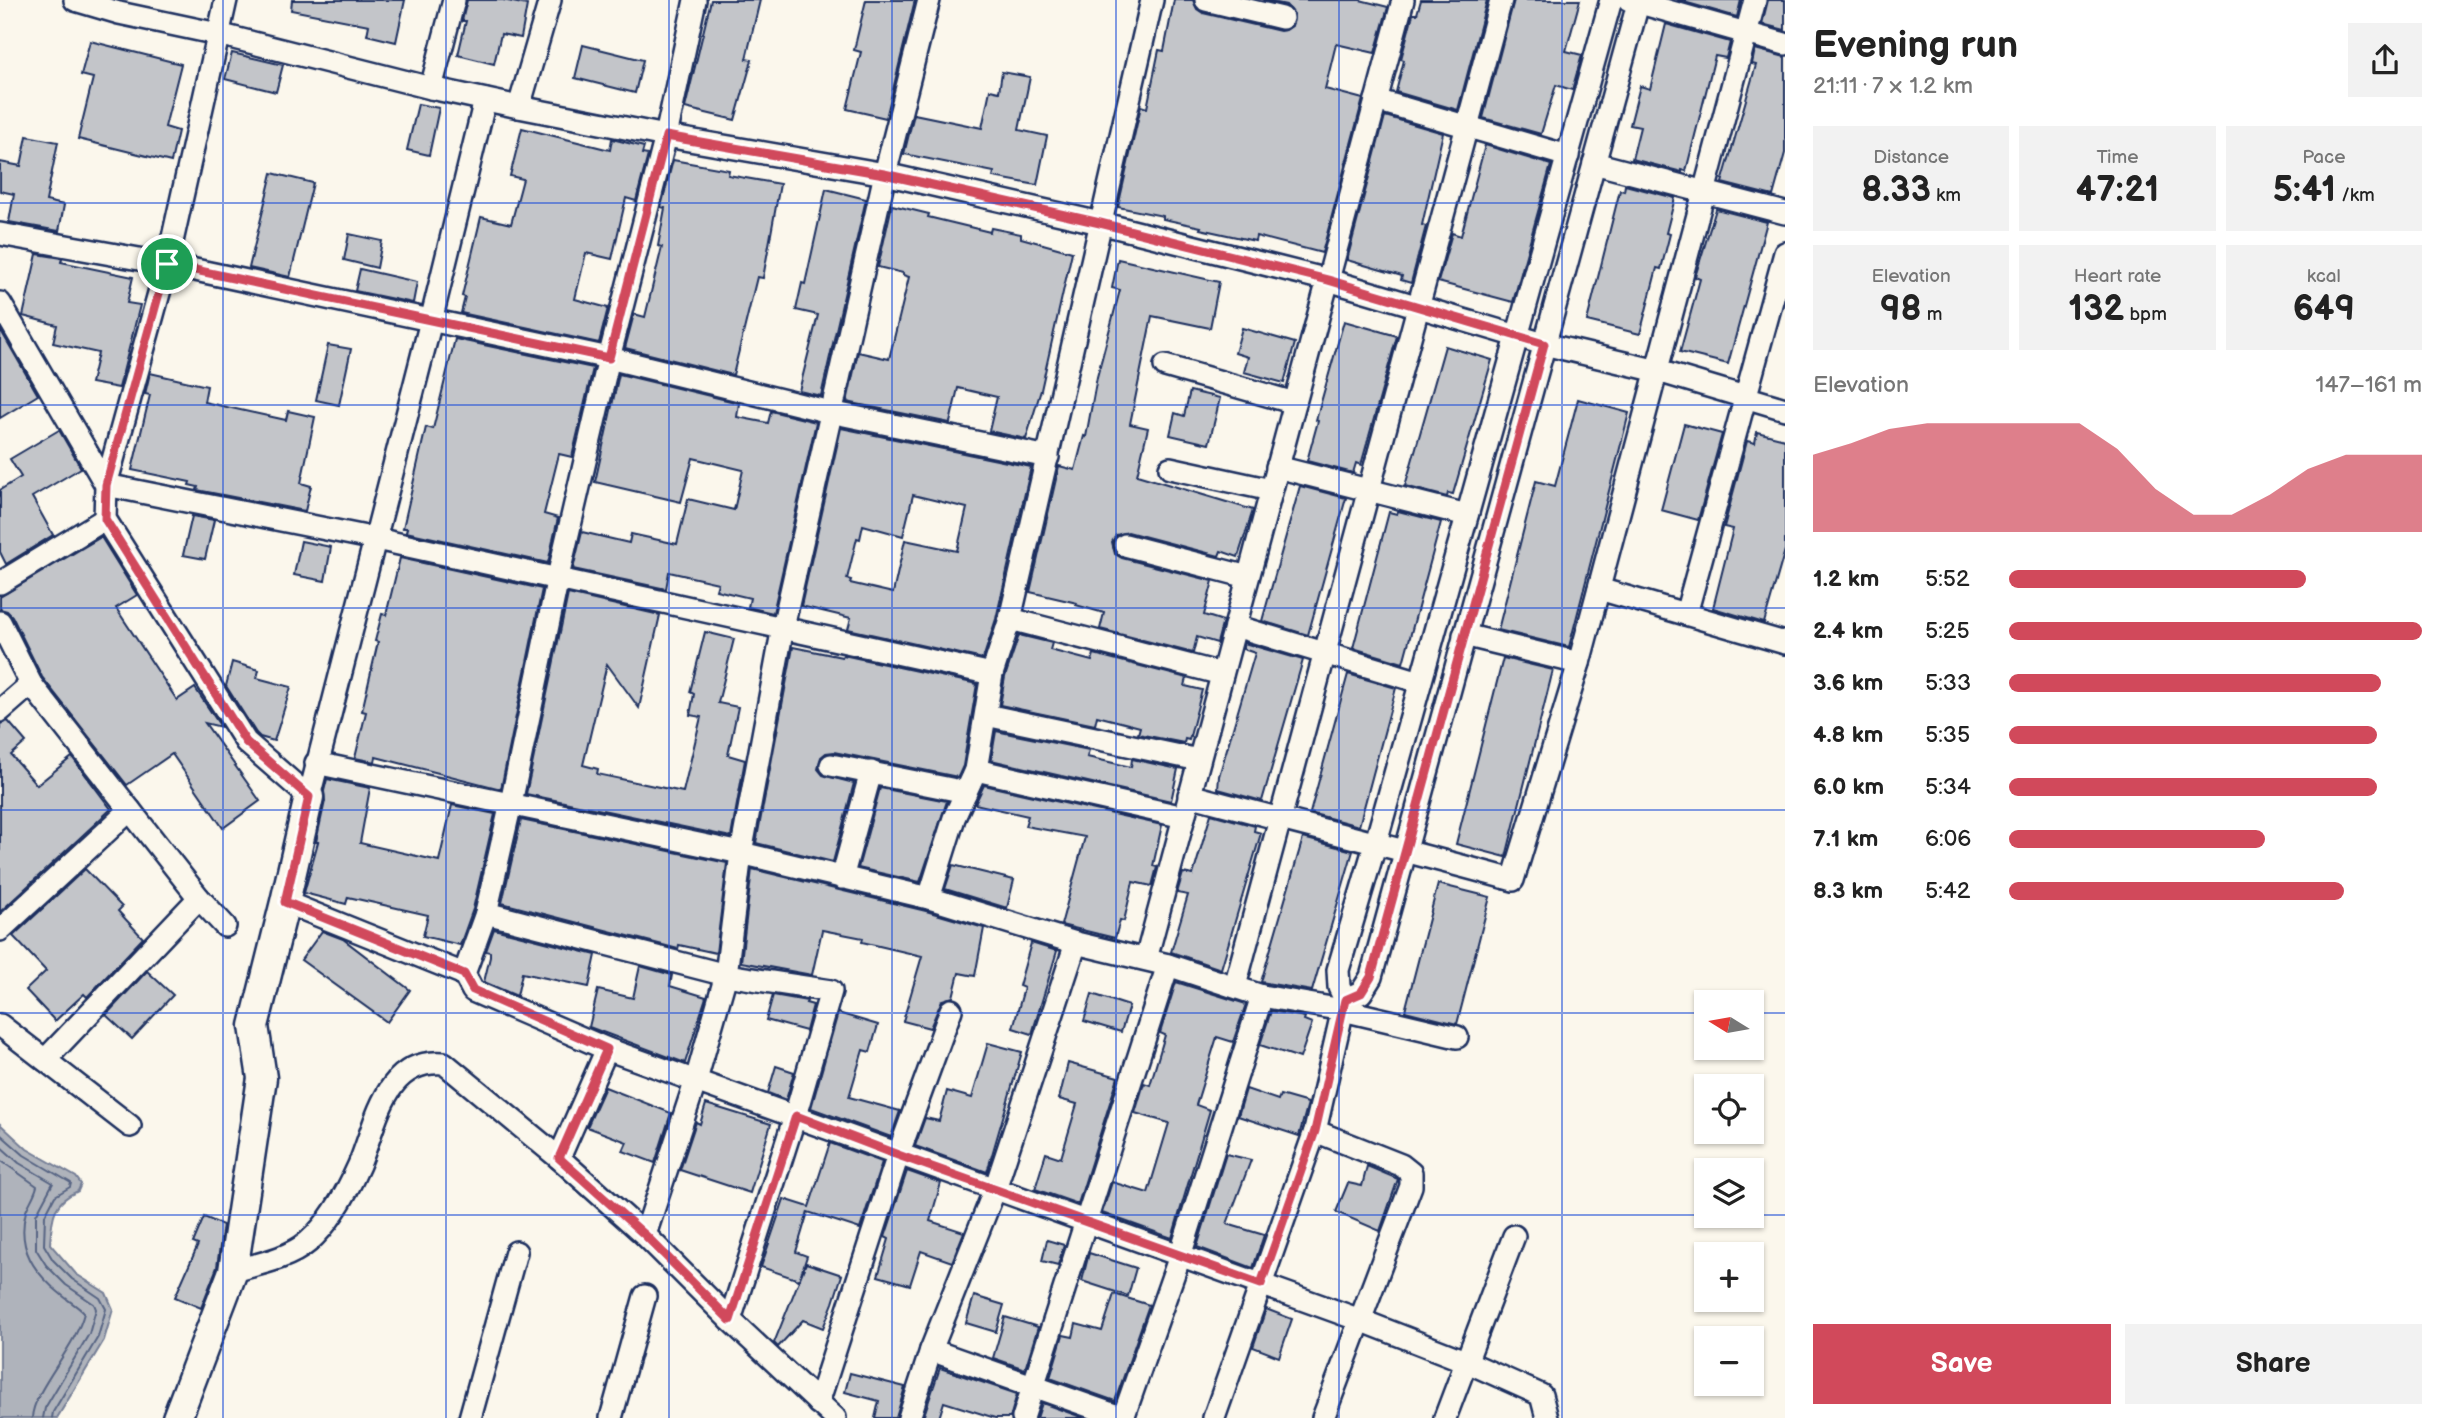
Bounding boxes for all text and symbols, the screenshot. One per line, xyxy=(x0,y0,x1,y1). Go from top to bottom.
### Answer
text: Evening run xyxy=(1813,23,2018,68)
button: share xyxy=(2348,23,2422,97)
text: 21:11 · 7 × 1.2 km xyxy=(1813,72,1973,100)
text: Distance xyxy=(1873,146,1949,169)
text: Time xyxy=(2096,146,2139,169)
text: Pace xyxy=(2302,146,2345,169)
text: 8.33 xyxy=(1861,169,1931,212)
text: 47:21 xyxy=(2076,169,2159,212)
text: 5:41 xyxy=(2273,169,2336,212)
text: km xyxy=(1931,184,1961,207)
text: /km xyxy=(2336,184,2375,207)
pin xyxy=(137,234,197,294)
icon: arrive xyxy=(148,245,186,283)
text: Elevation xyxy=(1872,265,1951,288)
text: Heart rate xyxy=(2074,265,2161,288)
text: kcal xyxy=(2307,265,2341,288)
text: 98 xyxy=(1880,288,1922,331)
text: 132 xyxy=(2068,288,2124,331)
text: 649 xyxy=(2293,288,2355,331)
text: m xyxy=(1922,303,1942,326)
text: bpm xyxy=(2124,303,2167,326)
text: Elevation xyxy=(1813,371,1909,399)
text: 147–161 m xyxy=(2316,371,2422,399)
text: 1.2 km xyxy=(1813,565,1879,593)
text: 5:52 xyxy=(1925,565,1970,593)
text: 2.4 km xyxy=(1813,617,1883,645)
text: 5:25 xyxy=(1925,617,1970,645)
text: 3.6 km xyxy=(1813,669,1883,697)
text: 5:33 xyxy=(1925,669,1971,697)
text: 4.8 km xyxy=(1813,721,1883,749)
text: 5:35 xyxy=(1925,721,1970,749)
text: 6.0 km xyxy=(1813,773,1884,801)
text: 5:34 xyxy=(1925,773,1971,801)
text: 7.1 km xyxy=(1813,825,1878,853)
text: 6:06 xyxy=(1925,825,1971,853)
text: 8.3 km xyxy=(1813,877,1883,905)
text: 5:42 xyxy=(1925,877,1970,905)
north arrow xyxy=(1694,990,1764,1060)
map controls xyxy=(1694,990,1764,1396)
button: locate xyxy=(1694,1074,1764,1144)
button: layers xyxy=(1694,1158,1764,1228)
button: + xyxy=(1694,1242,1764,1312)
button: Save xyxy=(1813,1324,2111,1404)
button: Share xyxy=(2125,1324,2422,1404)
button: − xyxy=(1694,1326,1764,1396)

